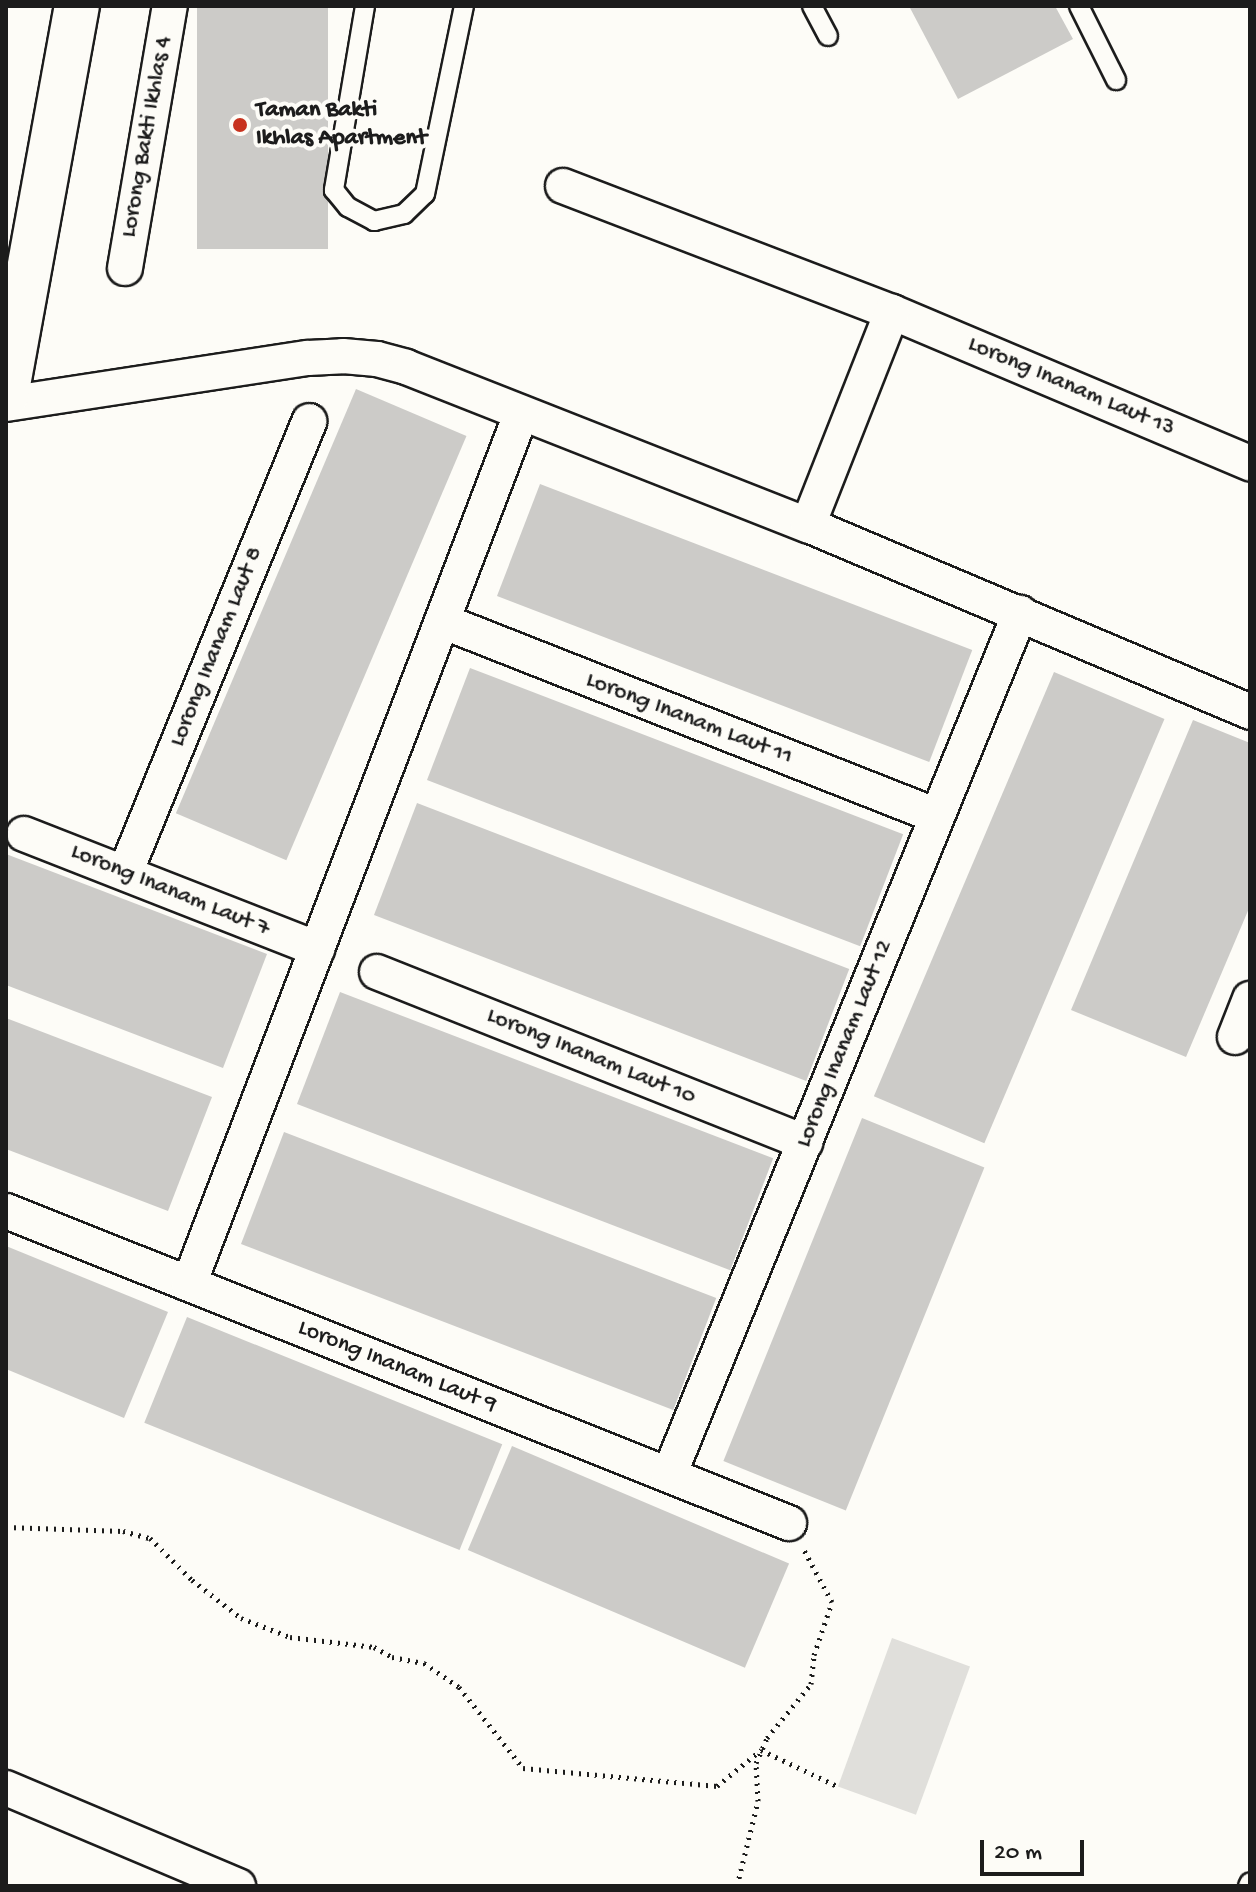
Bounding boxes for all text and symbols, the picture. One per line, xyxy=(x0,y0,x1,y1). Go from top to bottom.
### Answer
street label: Lorong Bakti Ikhlas 4 xyxy=(115,34,179,240)
place label: Taman Bakti Ikhlas Apartment xyxy=(256,97,427,153)
marker: Taman Bakti Ikhlas Apartment xyxy=(231,116,249,134)
street label: Lorong Inanam Laut 13 xyxy=(963,330,1179,444)
street label: Lorong Inanam Laut 8 xyxy=(164,543,270,751)
street label: Lorong Inanam Laut 11 xyxy=(582,666,796,772)
street label: Lorong Inanam Laut 7 xyxy=(66,838,274,944)
street label: Lorong Inanam Laut 12 xyxy=(790,936,900,1152)
street label: Lorong Inanam Laut 10 xyxy=(482,1002,700,1112)
street label: Lorong Inanam Laut 9 xyxy=(293,1314,501,1420)
scale bar xyxy=(984,1824,1088,1874)
text: 20 m xyxy=(994,1839,1042,1868)

